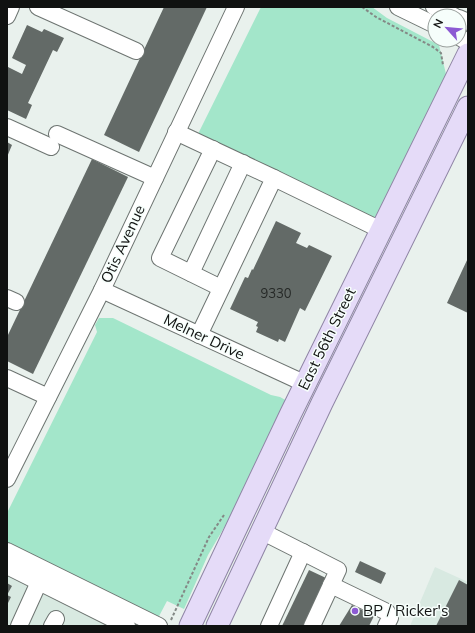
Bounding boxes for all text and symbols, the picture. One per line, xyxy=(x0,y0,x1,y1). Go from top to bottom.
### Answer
north arrow xyxy=(427,8,467,48)
text: N xyxy=(430,17,446,30)
street label: Otis Avenue xyxy=(96,202,149,286)
street label: East 56th Street xyxy=(294,284,360,393)
house number: 9330 xyxy=(260,285,292,301)
street label: Melner Drive xyxy=(161,310,248,364)
place label: BP / Ricker's xyxy=(363,601,448,620)
marker: BP / Ricker's xyxy=(350,606,360,616)

